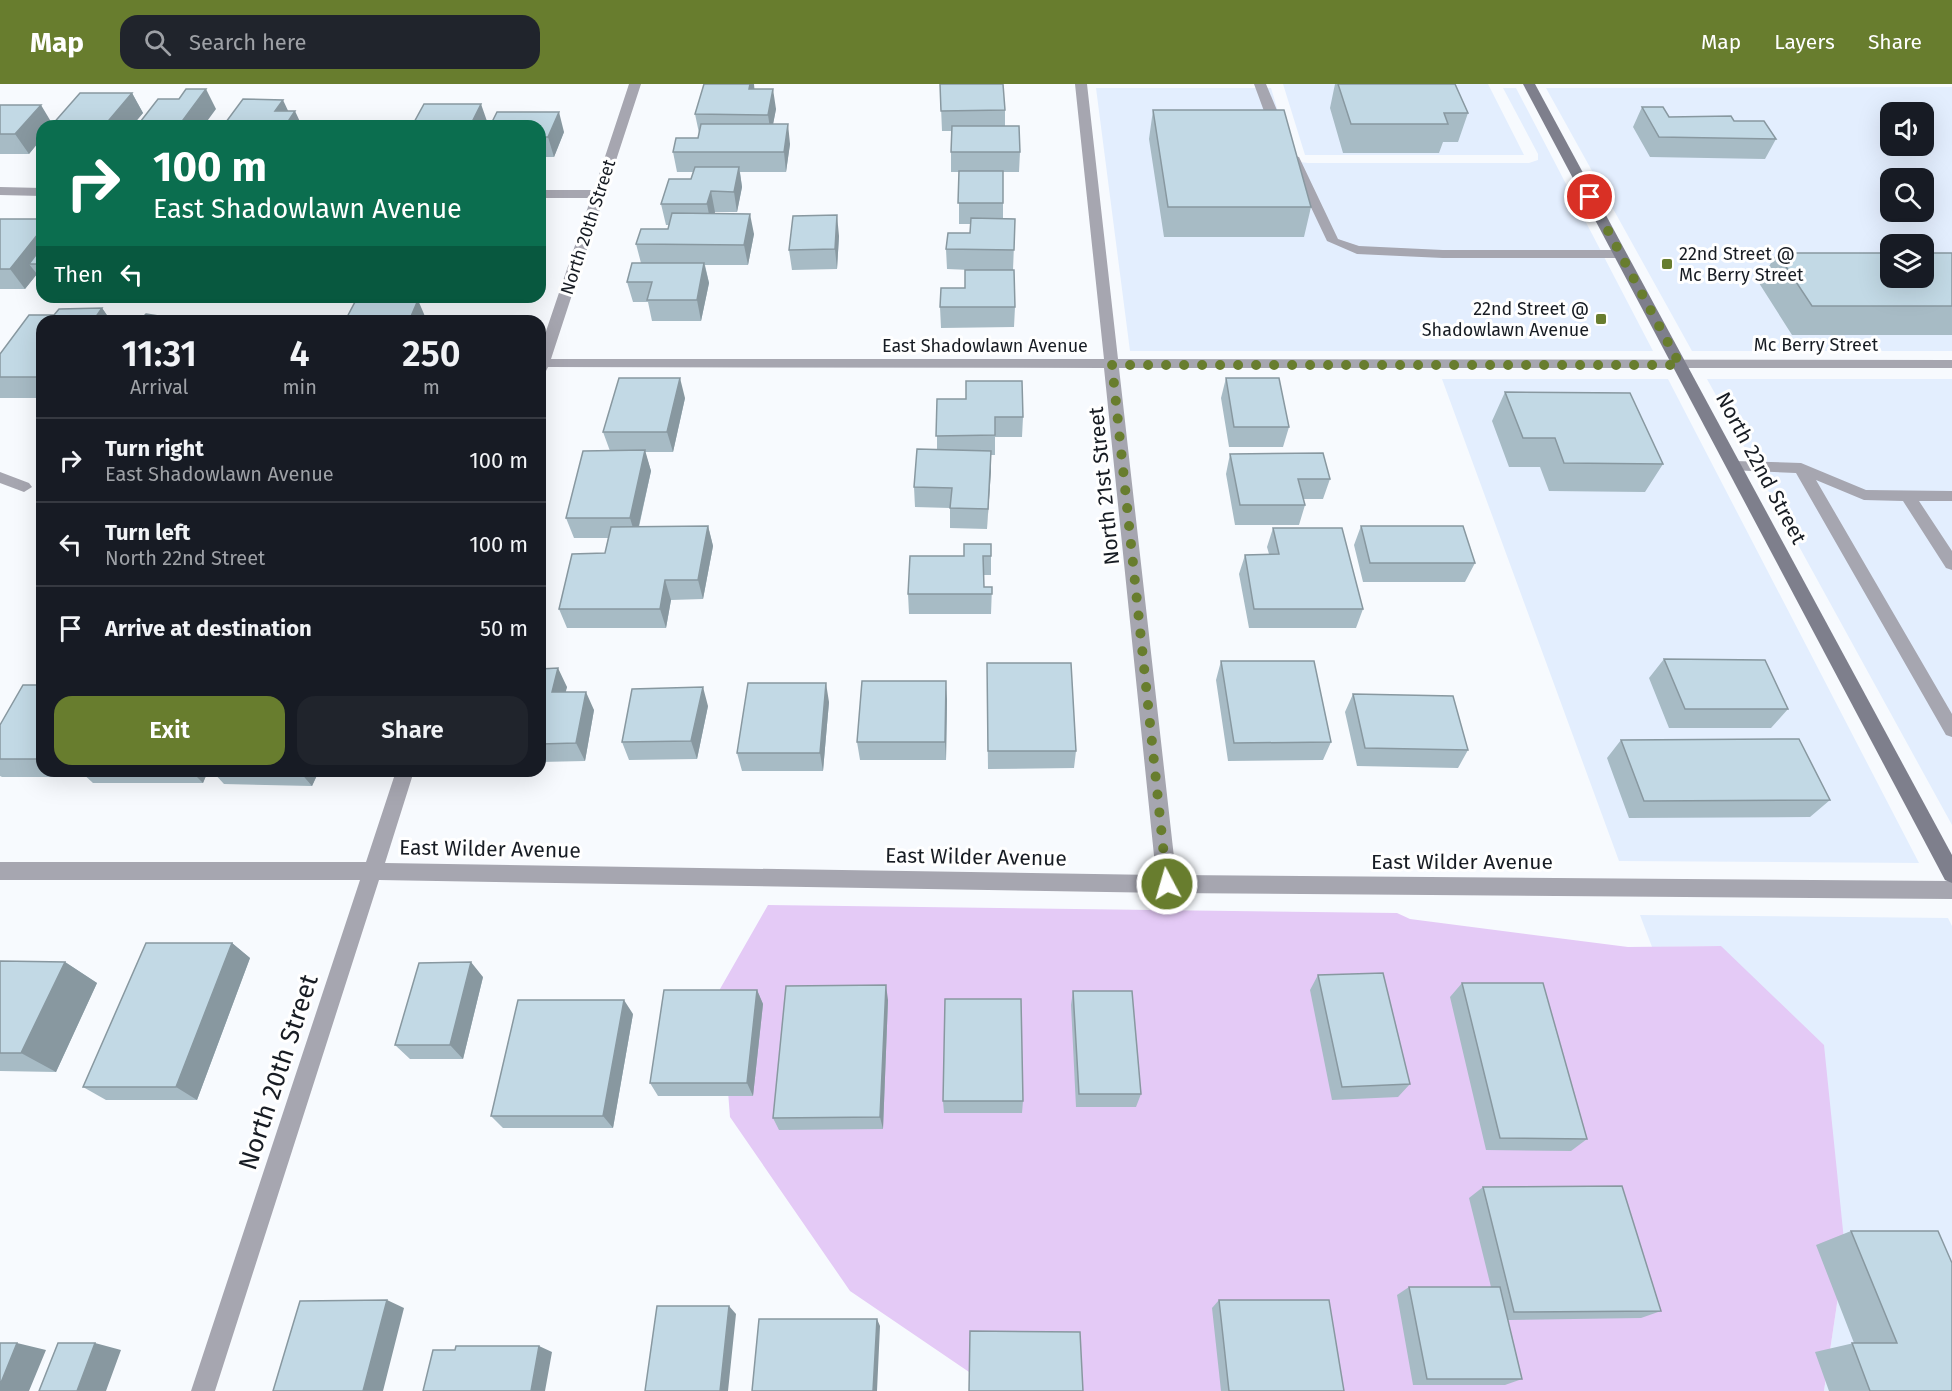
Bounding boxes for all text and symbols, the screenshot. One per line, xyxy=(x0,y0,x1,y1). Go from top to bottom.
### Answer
search box xyxy=(120,15,540,69)
text: Map xyxy=(30,26,84,59)
icon: search xyxy=(141,26,174,59)
text: Search here xyxy=(189,29,307,56)
text: Map xyxy=(1701,29,1741,55)
text: Layers xyxy=(1774,29,1835,55)
text: Share xyxy=(1868,29,1922,55)
map controls xyxy=(1880,102,1934,288)
button: sound xyxy=(1880,102,1934,156)
text: 100 m xyxy=(153,142,267,192)
icon: right xyxy=(54,144,132,222)
street label: North 20th Street xyxy=(556,156,620,298)
button: search xyxy=(1880,168,1934,222)
pin xyxy=(1564,171,1615,222)
icon: arrive xyxy=(1573,180,1606,213)
text: East Shadowlawn Avenue xyxy=(153,193,462,225)
button: layers xyxy=(1880,234,1934,288)
place label: 22nd Street @ Mc Berry Street xyxy=(1679,243,1804,286)
marker: 22nd Street @ Mc Berry Street xyxy=(1660,257,1674,271)
icon: left xyxy=(115,258,148,291)
text: Then xyxy=(54,261,103,288)
place label: 22nd Street @ Shadowlawn Avenue xyxy=(1422,298,1589,341)
marker: 22nd Street @ Shadowlawn Avenue xyxy=(1594,312,1608,326)
text: 11:31 xyxy=(121,332,197,376)
text: 4 xyxy=(290,332,310,376)
text: 250 xyxy=(402,332,461,376)
street label: Mc Berry Street xyxy=(1754,334,1879,356)
street label: East Shadowlawn Avenue xyxy=(882,335,1088,357)
text: Arrival xyxy=(130,375,188,399)
text: min xyxy=(282,375,317,399)
text: m xyxy=(423,375,440,399)
street label: North 22nd Street xyxy=(1710,388,1812,549)
street label: North 21st Street xyxy=(1083,405,1125,566)
text: Turn right xyxy=(105,435,204,462)
icon: right xyxy=(54,444,87,477)
text: 100 m xyxy=(469,447,528,474)
text: East Shadowlawn Avenue xyxy=(105,462,334,486)
text: Turn left xyxy=(105,519,190,546)
icon: left xyxy=(54,528,87,561)
text: 100 m xyxy=(469,531,528,558)
text: North 22nd Street xyxy=(105,546,265,570)
icon: arrive xyxy=(54,612,87,645)
text: Arrive at destination xyxy=(105,615,312,642)
text: 50 m xyxy=(480,615,528,642)
button: Exit xyxy=(54,696,285,765)
button: Share xyxy=(297,696,528,765)
street label: East Wilder Avenue xyxy=(399,834,581,864)
street label: East Wilder Avenue xyxy=(885,842,1067,872)
street label: East Wilder Avenue xyxy=(1371,849,1553,875)
position arrow xyxy=(1135,852,1199,916)
street label: North 20th Street xyxy=(232,970,325,1174)

